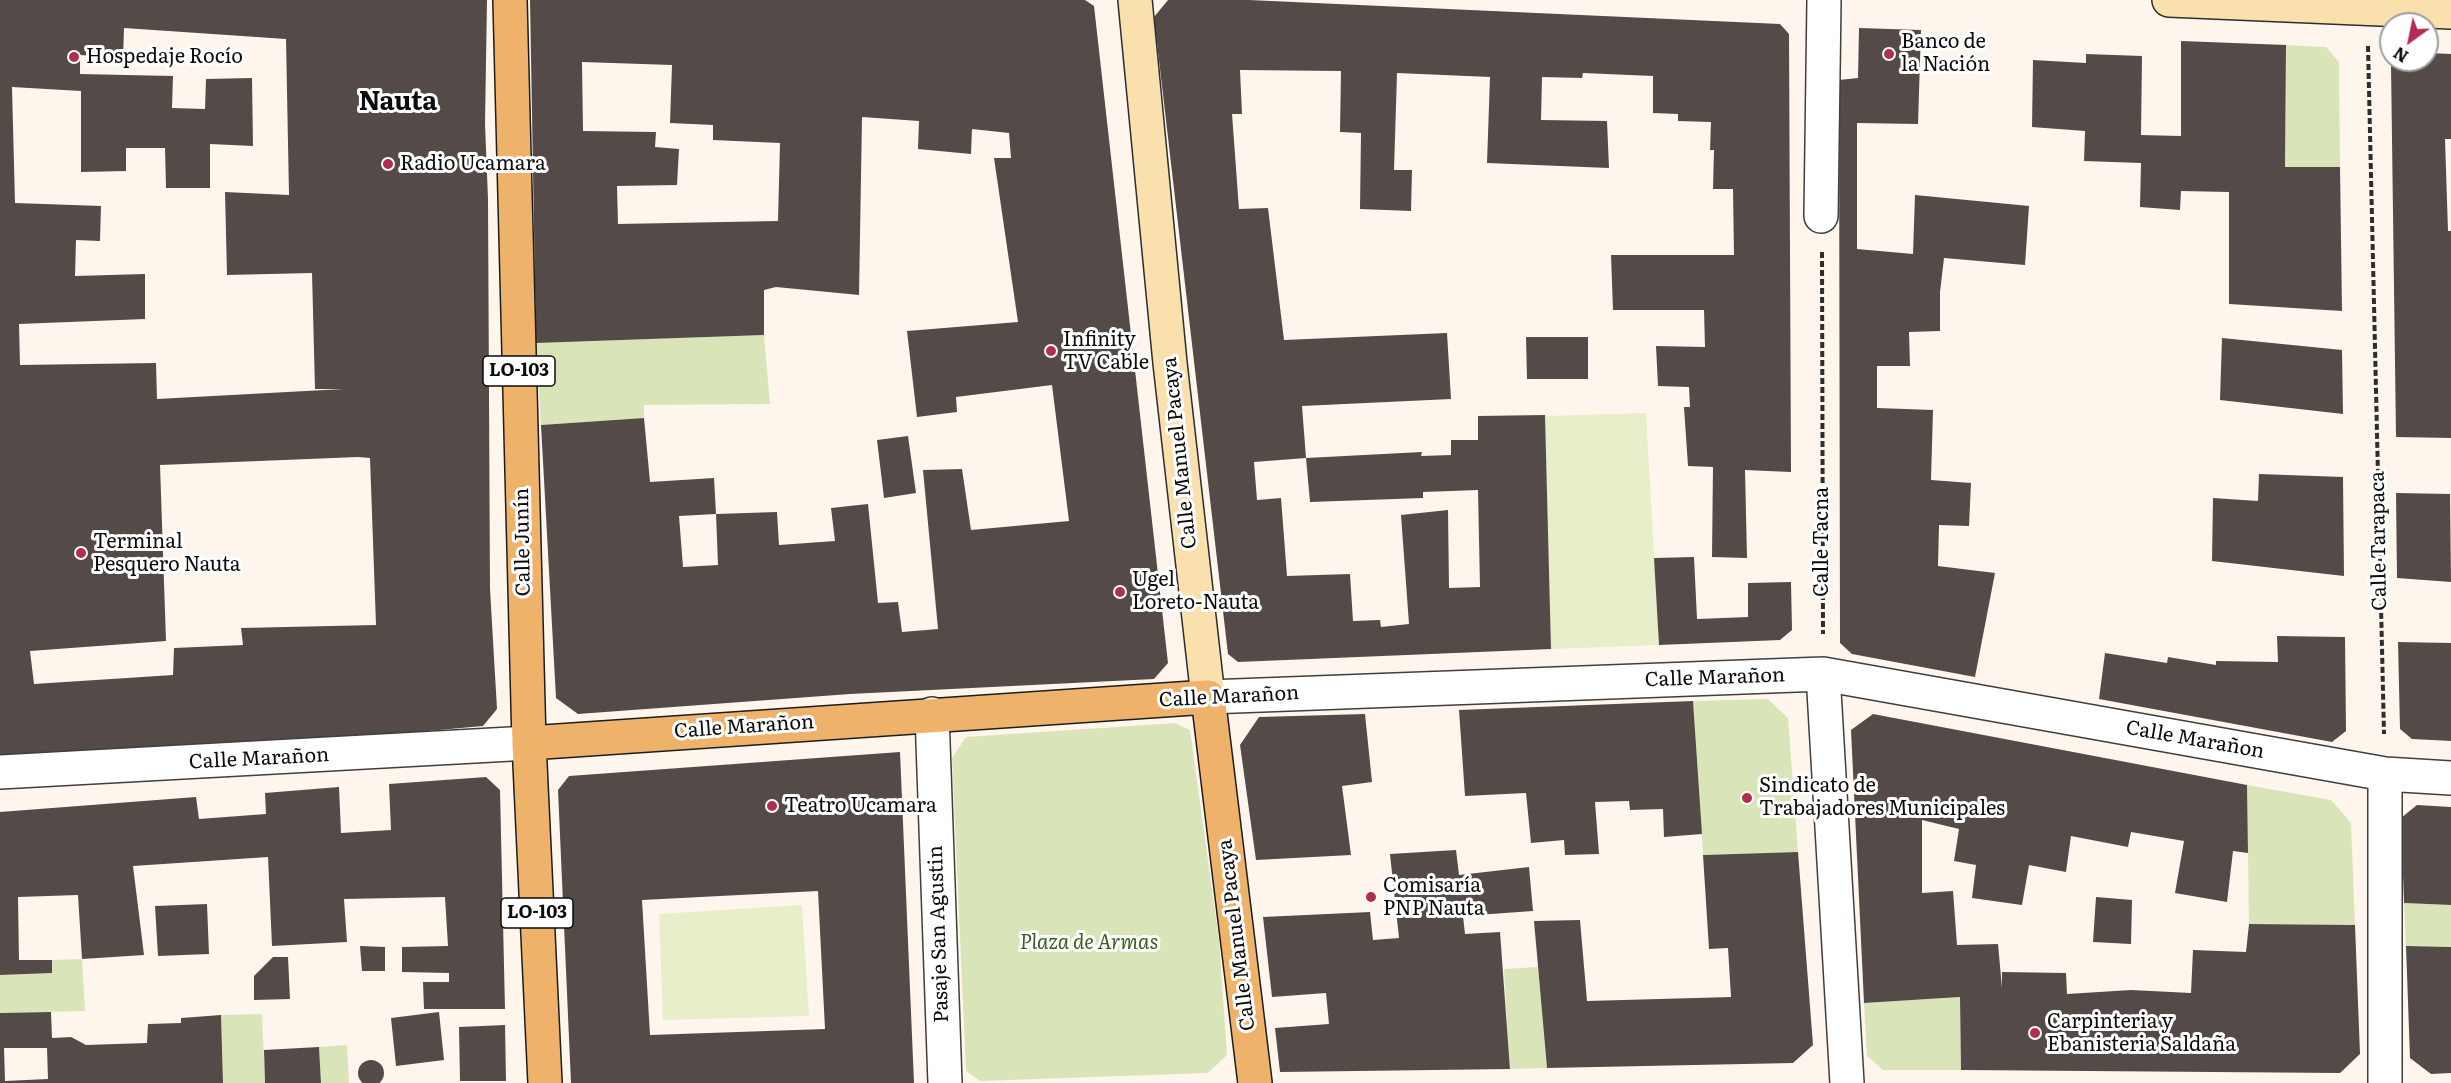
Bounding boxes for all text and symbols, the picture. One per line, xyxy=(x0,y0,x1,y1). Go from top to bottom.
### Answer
north arrow xyxy=(2379,12,2439,72)
place label: Banco de la Nación xyxy=(1901,30,1990,77)
text: N xyxy=(2388,42,2412,69)
place label: Hospedaje Rocío xyxy=(86,45,243,69)
marker: Banco de la Nación xyxy=(1882,47,1896,61)
marker: Hospedaje Rocío xyxy=(67,50,81,64)
district label: Nauta xyxy=(359,86,437,118)
place label: Radio Ucamara xyxy=(400,152,546,176)
marker: Radio Ucamara xyxy=(381,157,395,171)
place label: Infinity TV Cable xyxy=(1063,328,1149,375)
marker: Infinity TV Cable xyxy=(1044,344,1058,358)
road number: LO-103 xyxy=(483,356,555,386)
street label: Calle Manuel Pacaya xyxy=(1158,356,1202,550)
street label: Calle Tarapaca xyxy=(2366,471,2392,611)
street label: Calle Tacna xyxy=(1810,487,1834,597)
street label: Calle Junín xyxy=(510,488,536,596)
place label: Terminal Pesquero Nauta xyxy=(93,530,241,577)
marker: Terminal Pesquero Nauta xyxy=(74,546,88,560)
place label: Ugel Loreto-Nauta xyxy=(1132,568,1259,615)
marker: Ugel Loreto-Nauta xyxy=(1113,585,1127,599)
street label: Calle Marañon xyxy=(1644,664,1786,692)
street label: Calle Marañon xyxy=(1158,681,1300,713)
street label: Calle Marañon xyxy=(673,710,815,744)
street label: Calle Marañon xyxy=(2124,716,2266,764)
street label: Calle Marañon xyxy=(188,743,330,775)
place label: Sindicato de Trabajadores Municipales xyxy=(1759,774,2005,821)
marker: Sindicato de Trabajadores Municipales xyxy=(1740,791,1754,805)
place label: Teatro Ucamara xyxy=(784,794,937,818)
marker: Teatro Ucamara xyxy=(765,799,779,813)
street label: Calle Manuel Pacaya xyxy=(1213,838,1261,1032)
street label: Pasaje San Agustin xyxy=(924,845,954,1023)
place label: Comisaría PNP Nauta xyxy=(1383,874,1485,921)
marker: Comisaría PNP Nauta xyxy=(1364,890,1378,904)
road number: LO-103 xyxy=(501,898,573,928)
park label: Plaza de Armas xyxy=(1020,931,1158,955)
place label: Carpinteria y Ebanisteria Saldaña xyxy=(2047,1010,2236,1057)
marker: Carpinteria y Ebanisteria Saldaña xyxy=(2028,1026,2042,1040)

